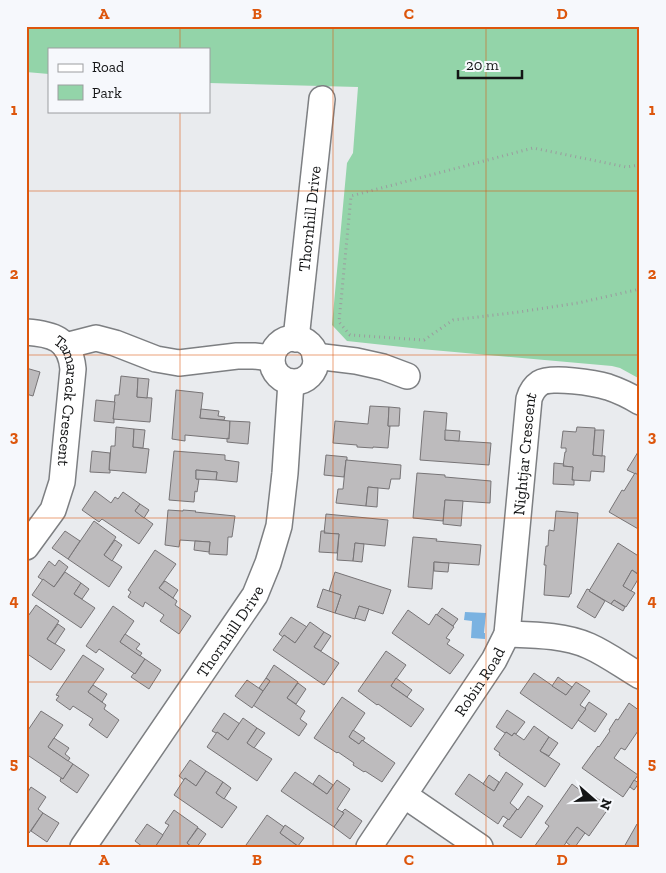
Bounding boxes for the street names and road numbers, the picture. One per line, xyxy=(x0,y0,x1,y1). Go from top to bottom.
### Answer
street label: Thornhill Drive xyxy=(294,165,324,273)
street label: Tamarack Crescent xyxy=(51,330,83,467)
street label: Nightjar Crescent xyxy=(509,389,540,516)
street label: Thornhill Drive xyxy=(192,583,267,681)
street label: Robin Road xyxy=(450,644,508,719)

